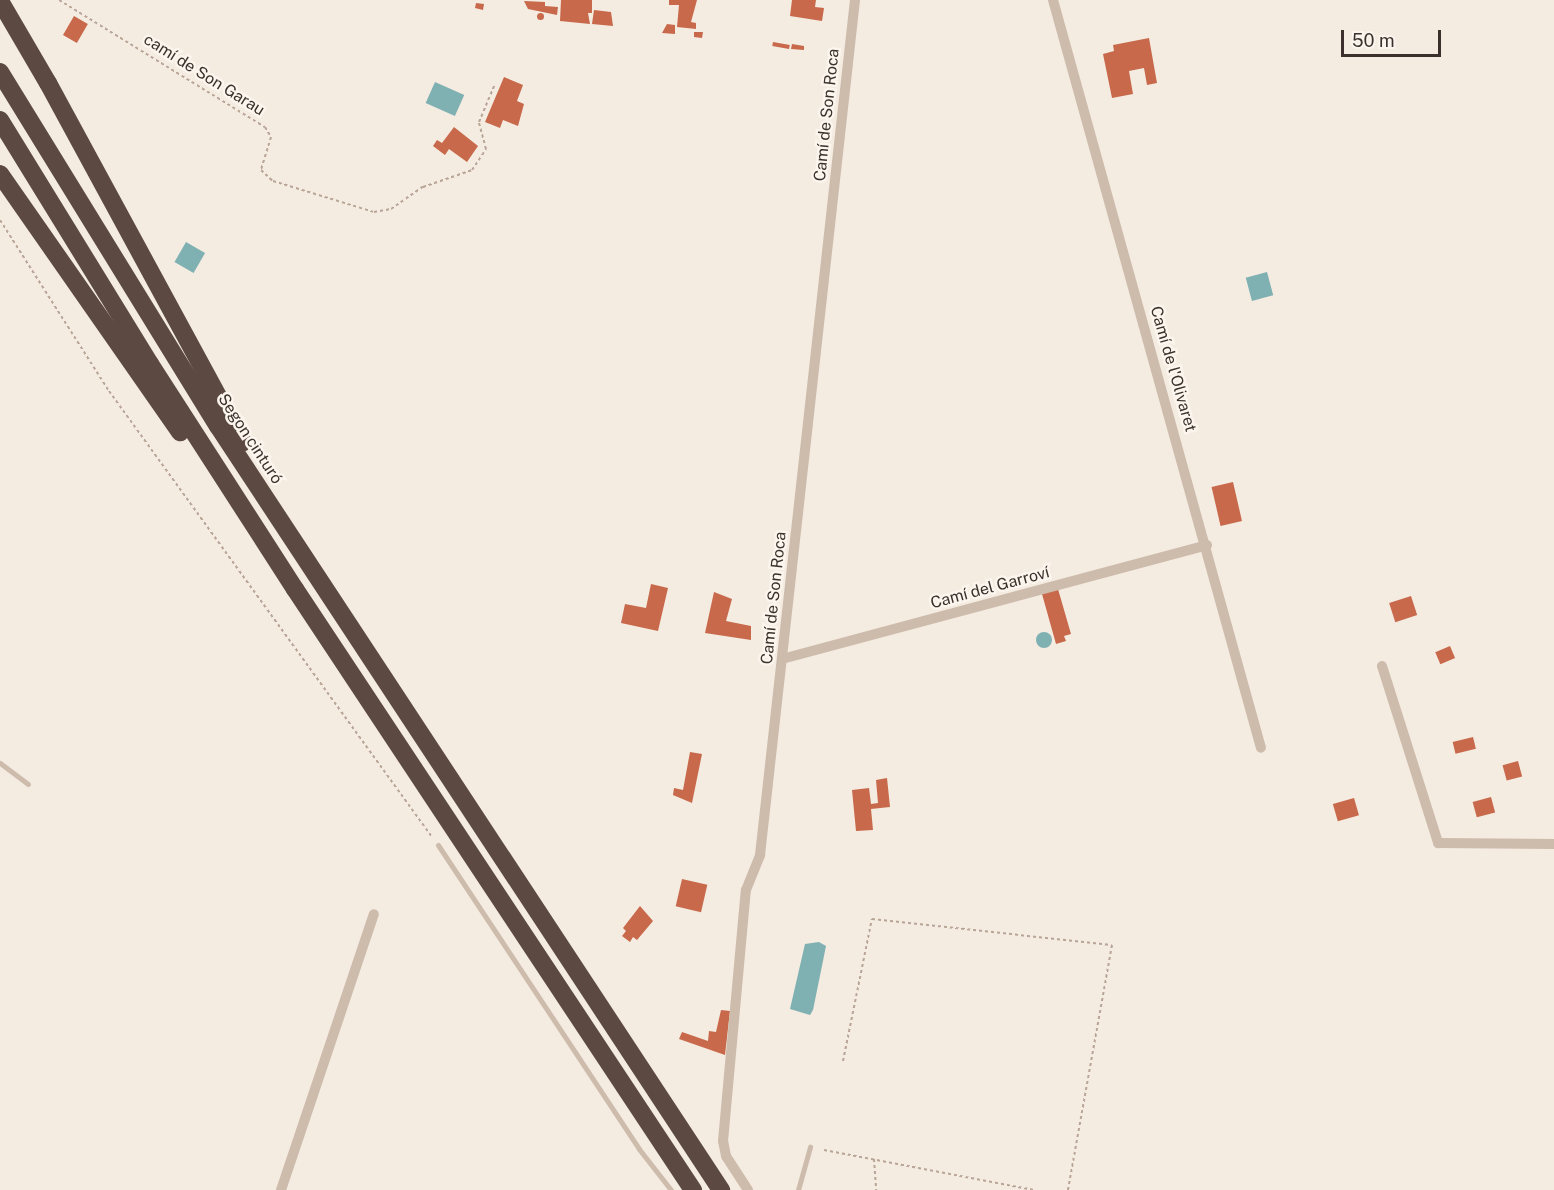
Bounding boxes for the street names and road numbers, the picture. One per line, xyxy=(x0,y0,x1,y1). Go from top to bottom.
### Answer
street label: camí de Son Garau xyxy=(140,30,268,120)
street label: Camí de Son Roca xyxy=(810,47,844,183)
street label: Camí de l'Olivaret xyxy=(1146,304,1200,434)
street label: Segon cinturó xyxy=(214,390,286,488)
street label: Camí de Son Roca xyxy=(757,530,791,666)
street label: Camí del Garroví xyxy=(928,563,1052,613)

